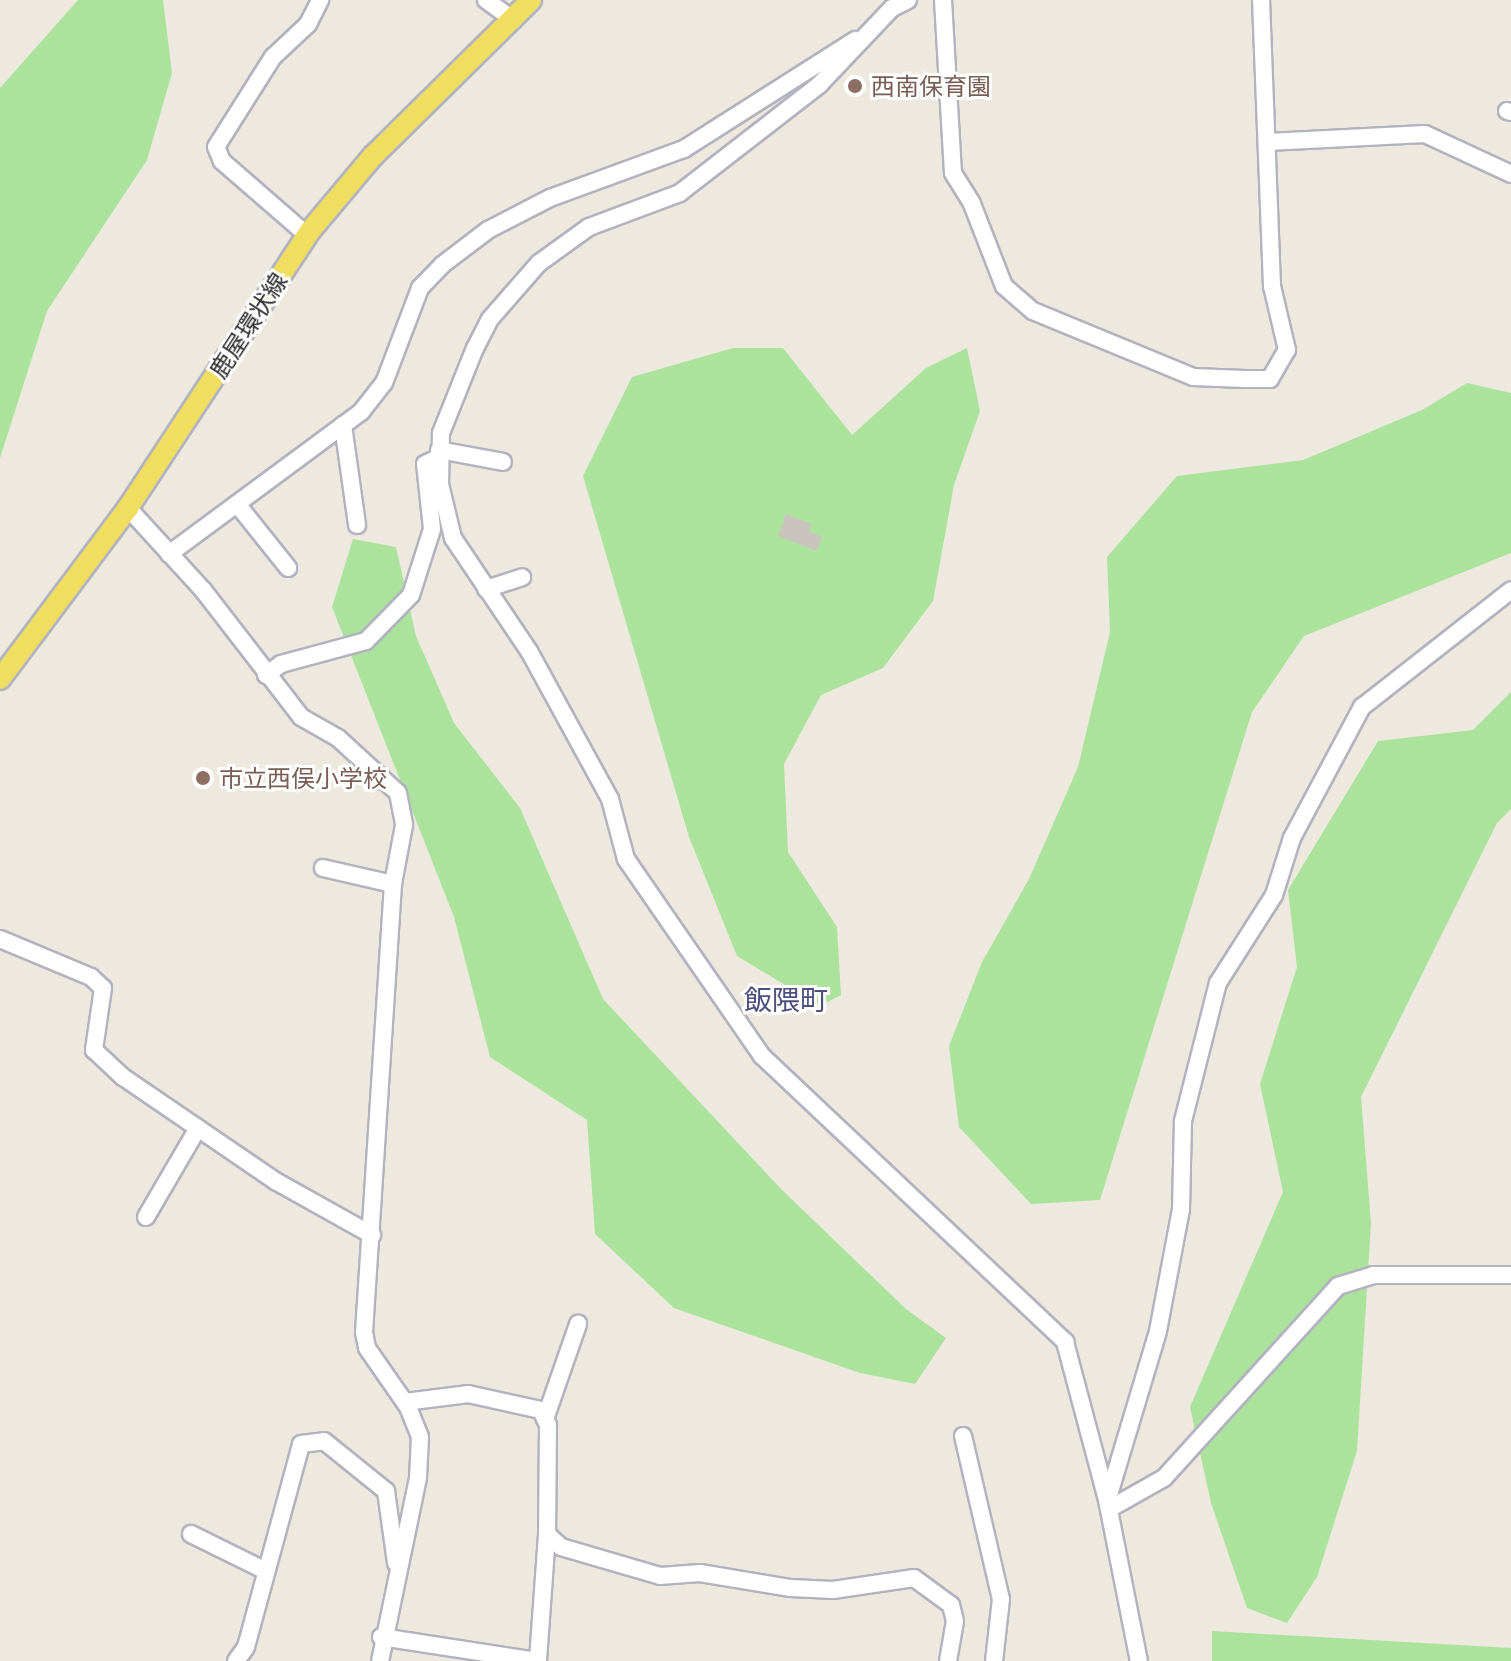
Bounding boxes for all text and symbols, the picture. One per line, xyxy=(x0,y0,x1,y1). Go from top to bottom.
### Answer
place label: 西南保育園 xyxy=(871,72,991,100)
marker: 西南保育園 xyxy=(846,77,864,95)
street label: 鹿屋環状線 xyxy=(203,267,293,383)
place label: 市立西俣小学校 xyxy=(219,764,387,792)
marker: 市立西俣小学校 xyxy=(194,769,212,787)
district label: 飯隈町 xyxy=(744,982,828,1016)

